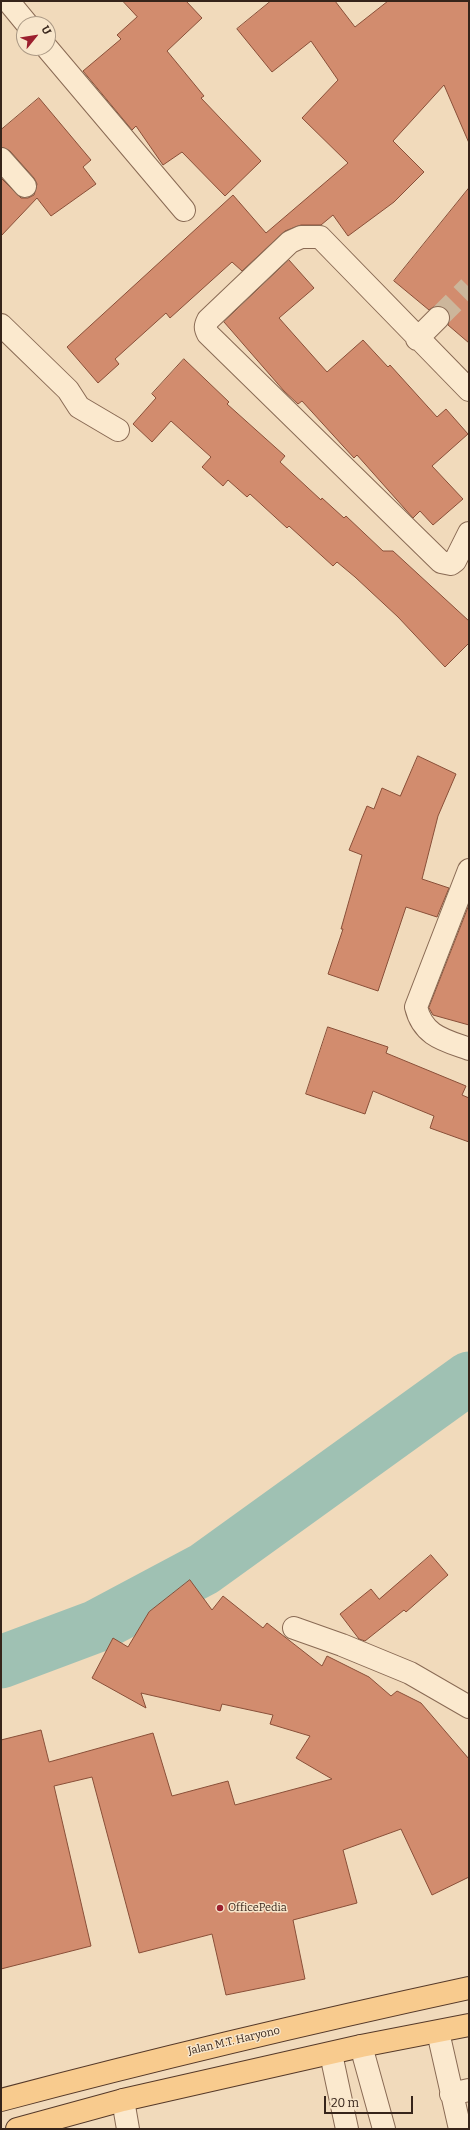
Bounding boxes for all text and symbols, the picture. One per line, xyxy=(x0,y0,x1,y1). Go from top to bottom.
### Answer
north arrow xyxy=(16,16,56,56)
text: U xyxy=(38,23,54,37)
place label: OfficePedia xyxy=(228,1901,287,1915)
marker: OfficePedia xyxy=(215,1903,225,1913)
street label: Jalan M.T. Haryono xyxy=(187,2024,281,2058)
scale bar xyxy=(326,2088,415,2114)
text: 20 m xyxy=(331,2096,359,2110)

